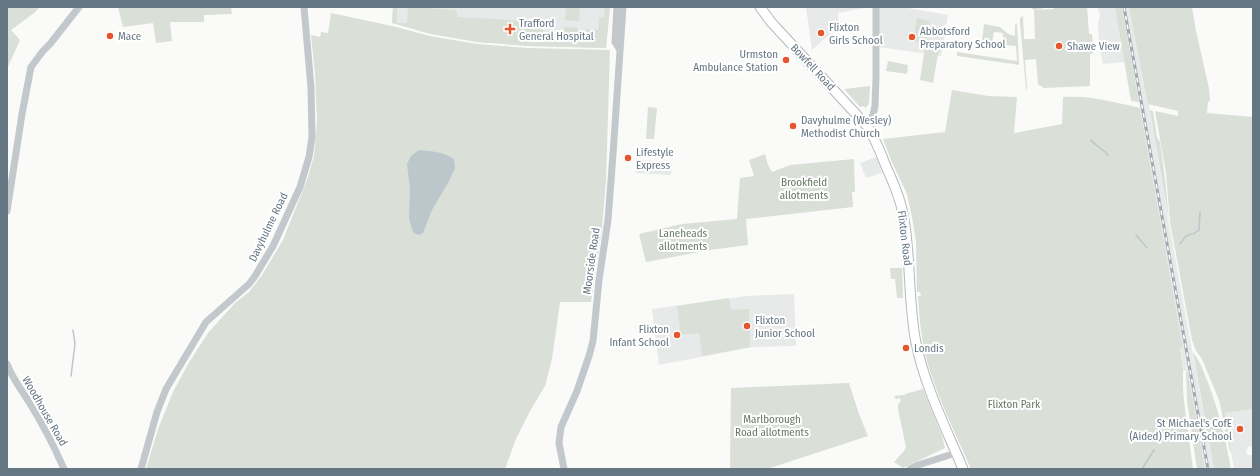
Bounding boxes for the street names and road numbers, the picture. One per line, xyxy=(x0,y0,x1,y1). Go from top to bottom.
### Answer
street label: Bowfell Road xyxy=(788,41,837,93)
street label: Davyhulme Road xyxy=(246,191,291,264)
street label: Flixton Road xyxy=(895,210,914,266)
street label: Moorside Road xyxy=(580,227,603,295)
street label: Woodhouse Road xyxy=(19,374,70,448)

